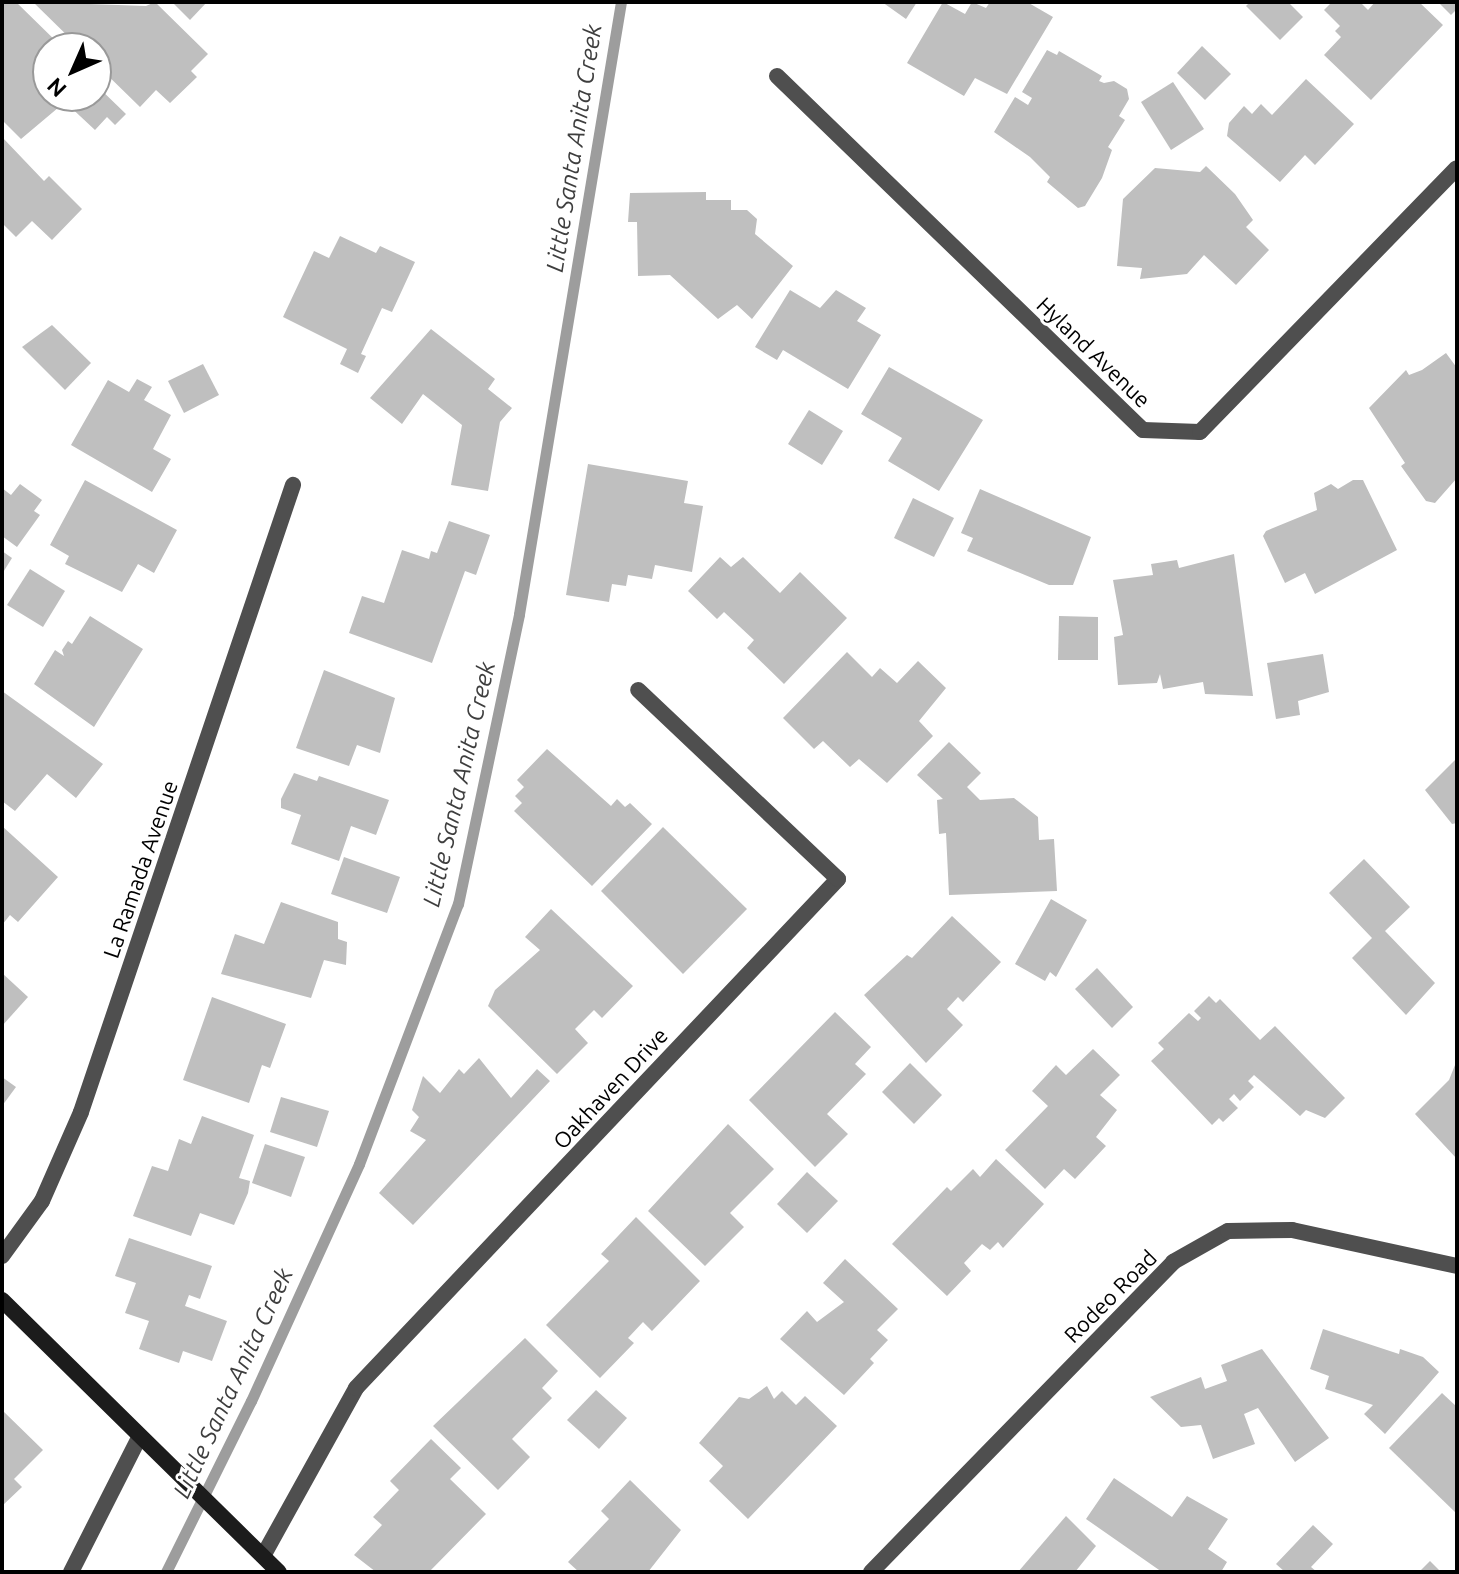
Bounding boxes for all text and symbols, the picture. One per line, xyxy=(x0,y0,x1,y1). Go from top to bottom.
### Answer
water label: Little Santa Anita Creek xyxy=(540,22,608,274)
north arrow xyxy=(32,32,112,112)
text: N xyxy=(41,73,71,103)
street label: Hyland Avenue xyxy=(1032,291,1156,413)
water label: Little Santa Anita Creek xyxy=(417,659,501,909)
street label: La Ramada Avenue xyxy=(97,777,183,961)
street label: Oakhaven Drive xyxy=(547,1022,673,1154)
street label: Rodeo Road xyxy=(1058,1244,1162,1348)
water label: Little Santa Anita Creek xyxy=(167,1263,299,1503)

